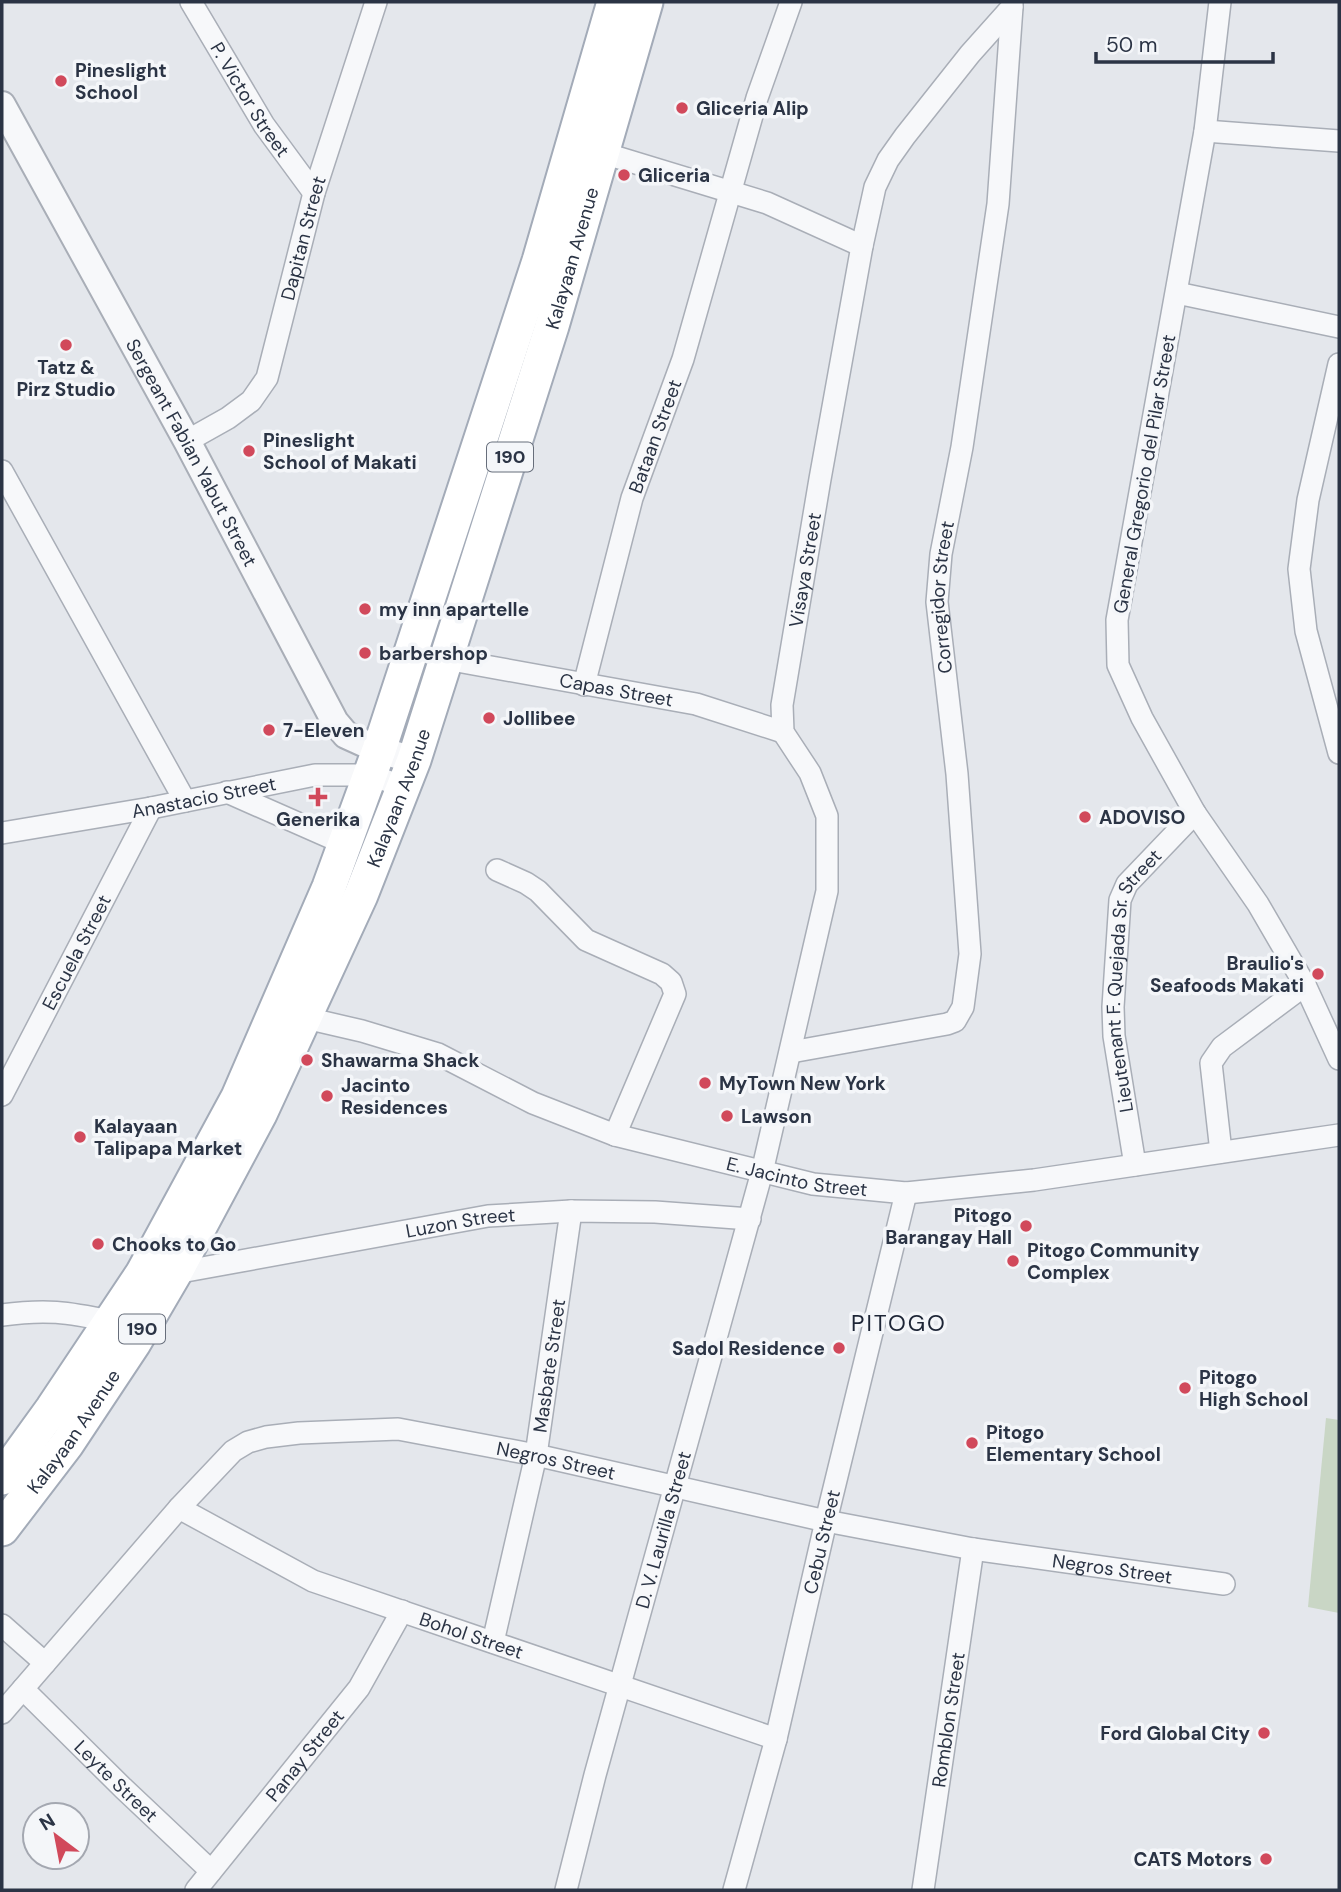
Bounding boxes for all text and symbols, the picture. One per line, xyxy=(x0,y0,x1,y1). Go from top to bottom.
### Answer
scale bar xyxy=(1096,21,1273,65)
text: 50 m xyxy=(1106,31,1157,59)
street label: P. Victor Street xyxy=(205,38,295,162)
place label: Pineslight School xyxy=(75,58,167,105)
marker: Pineslight School xyxy=(53,73,69,89)
place label: Gliceria Alip xyxy=(696,96,809,121)
marker: Gliceria Alip xyxy=(674,100,690,116)
place label: Gliceria xyxy=(638,163,710,188)
marker: Gliceria xyxy=(616,167,632,183)
street label: Dapitan Street xyxy=(275,173,332,303)
street label: Kalayaan Avenue xyxy=(540,184,605,332)
street label: General Gregorio del Pilar Street xyxy=(1108,333,1181,616)
street label: Sergeant Fabian Yabut Street xyxy=(120,334,263,571)
marker: Tatz & Pirz Studio xyxy=(58,337,74,353)
place label: Tatz & Pirz Studio xyxy=(16,355,116,402)
street label: Bataan Street xyxy=(623,376,688,497)
place label: Pineslight School of Makati xyxy=(263,428,417,475)
marker: Pineslight School of Makati xyxy=(241,443,257,459)
road number: 190 xyxy=(487,443,533,472)
street label: Visaya Street xyxy=(783,511,827,629)
street label: Corregidor Street xyxy=(925,519,960,675)
place label: my inn apartelle xyxy=(379,597,529,622)
marker: my inn apartelle xyxy=(357,601,373,617)
place label: barbershop xyxy=(379,641,488,666)
marker: barbershop xyxy=(357,645,373,661)
street label: Capas Street xyxy=(558,668,675,713)
place label: Jollibee xyxy=(503,706,576,731)
marker: Jollibee xyxy=(481,710,497,726)
place label: 7-Eleven xyxy=(283,718,365,743)
marker: 7-Eleven xyxy=(261,722,277,738)
street label: Kalayaan Avenue xyxy=(361,725,436,871)
street label: Anastacio Street xyxy=(130,771,278,824)
marker: Generika xyxy=(310,789,326,805)
place label: ADOVISO xyxy=(1099,805,1185,830)
place label: Generika xyxy=(276,807,360,832)
marker: ADOVISO xyxy=(1077,809,1093,825)
street label: Lieutenant F. Quejada Sr. Street xyxy=(1101,844,1167,1114)
street label: Escuela Street xyxy=(36,890,117,1014)
place label: Braulio's Seafoods Makati xyxy=(1150,951,1304,998)
marker: Braulio's Seafoods Makati xyxy=(1310,966,1326,982)
place label: Shawarma Shack xyxy=(321,1048,480,1073)
marker: Shawarma Shack xyxy=(299,1052,315,1068)
place label: MyTown New York xyxy=(719,1071,886,1096)
place label: Jacinto Residences xyxy=(341,1073,448,1120)
marker: MyTown New York xyxy=(697,1075,713,1091)
marker: Jacinto Residences xyxy=(319,1088,335,1104)
place label: Lawson xyxy=(741,1104,812,1129)
marker: Lawson xyxy=(719,1108,735,1124)
place label: Kalayaan Talipapa Market xyxy=(94,1114,242,1161)
marker: Kalayaan Talipapa Market xyxy=(72,1129,88,1145)
street label: E. Jacinto Street xyxy=(724,1151,868,1202)
street label: Luzon Street xyxy=(404,1202,516,1244)
place label: Pitogo Barangay Hall xyxy=(885,1203,1012,1250)
marker: Pitogo Barangay Hall xyxy=(1018,1218,1034,1234)
place label: Chooks to Go xyxy=(112,1232,236,1257)
marker: Chooks to Go xyxy=(90,1236,106,1252)
place label: Pitogo Community Complex xyxy=(1027,1238,1200,1285)
marker: Pitogo Community Complex xyxy=(1005,1253,1021,1269)
street label: Masbate Street xyxy=(527,1297,571,1434)
district label: PITOGO xyxy=(851,1308,947,1338)
road number: 190 xyxy=(119,1314,165,1344)
place label: Sadol Residence xyxy=(672,1336,825,1361)
marker: Sadol Residence xyxy=(831,1340,847,1356)
street label: Kalayaan Avenue xyxy=(21,1365,126,1499)
place label: Pitogo High School xyxy=(1199,1365,1308,1412)
marker: Pitogo High School xyxy=(1177,1380,1193,1396)
place label: Pitogo Elementary School xyxy=(986,1420,1161,1467)
marker: Pitogo Elementary School xyxy=(964,1435,980,1451)
street label: Negros Street xyxy=(495,1436,618,1486)
street label: D. V. Laurilla Street xyxy=(630,1449,697,1611)
street label: Cebu Street xyxy=(798,1487,846,1596)
street label: Negros Street xyxy=(1051,1548,1174,1590)
street label: Bohol Street xyxy=(416,1606,526,1665)
street label: Romblon Street xyxy=(926,1651,971,1789)
street label: Panay Street xyxy=(260,1704,350,1807)
place label: Ford Global City xyxy=(1100,1721,1251,1746)
marker: Ford Global City xyxy=(1256,1725,1272,1741)
street label: Leyte Street xyxy=(69,1735,163,1828)
north arrow xyxy=(21,1801,91,1871)
text: N xyxy=(35,1808,60,1836)
place label: CATS Motors xyxy=(1133,1847,1252,1872)
marker: CATS Motors xyxy=(1258,1851,1274,1867)

